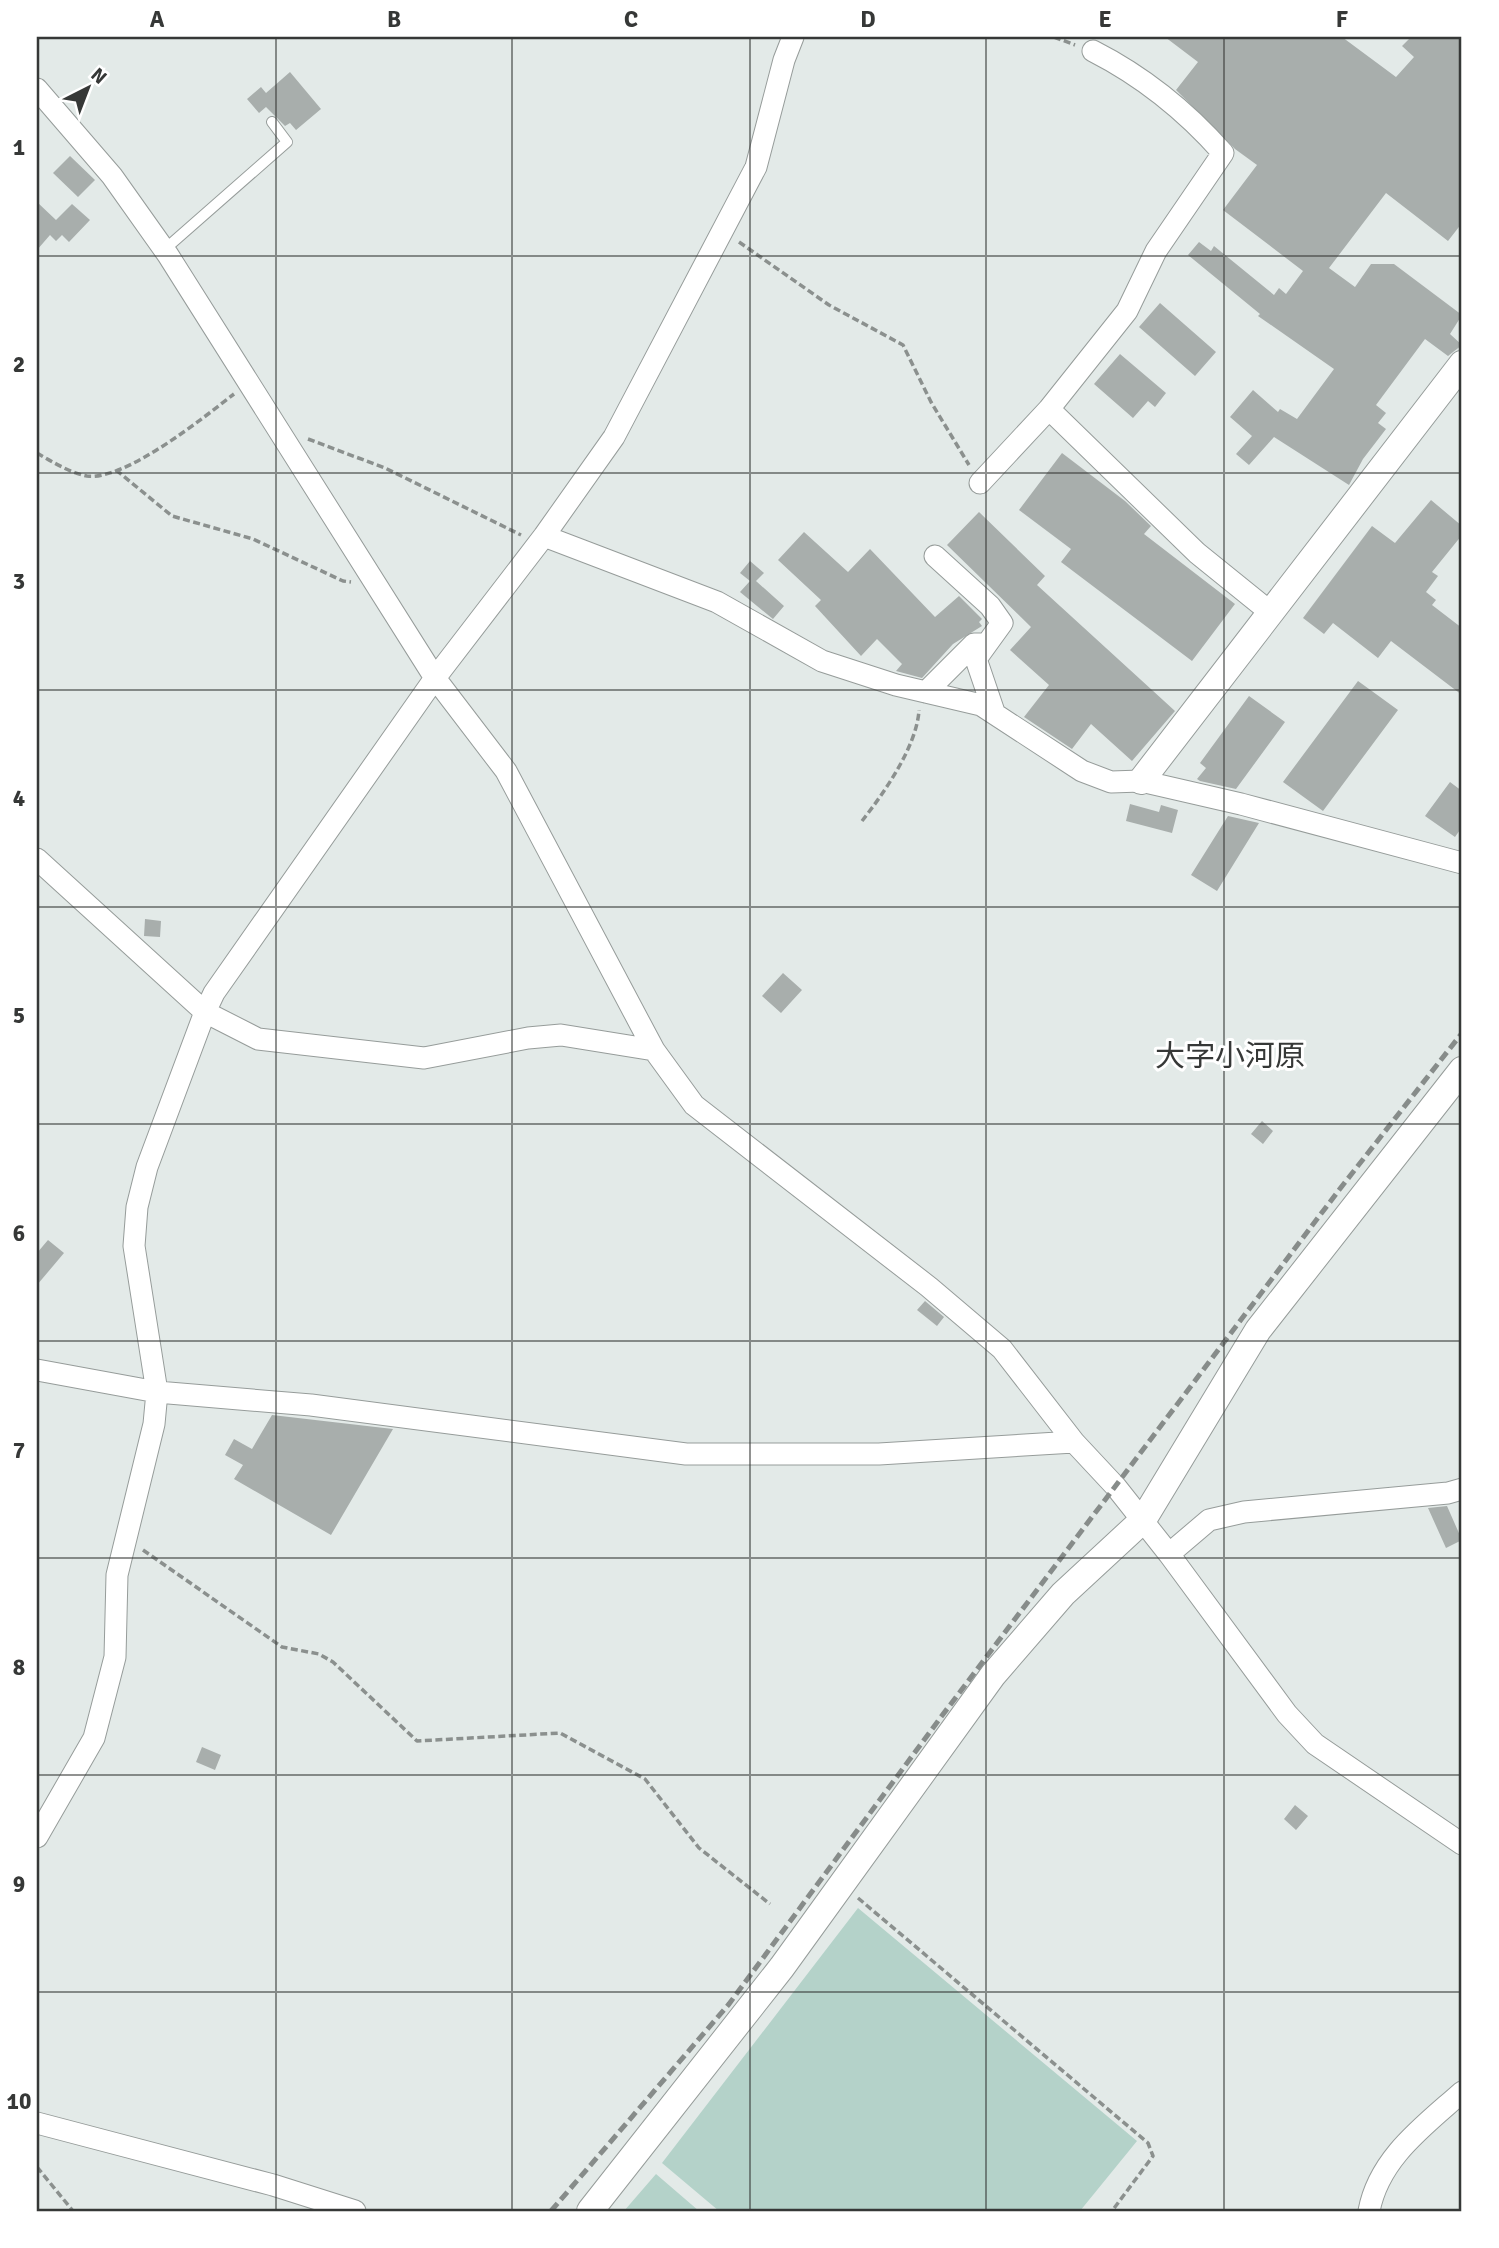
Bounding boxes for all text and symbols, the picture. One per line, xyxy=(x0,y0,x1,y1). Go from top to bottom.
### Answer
text: A xyxy=(150,5,165,34)
text: B xyxy=(387,5,401,34)
text: C xyxy=(624,5,638,34)
text: D xyxy=(860,5,876,34)
text: E xyxy=(1098,5,1112,34)
text: F xyxy=(1336,5,1348,34)
north arrow xyxy=(52,52,122,122)
text: N xyxy=(86,63,112,89)
text: 1 xyxy=(13,133,25,162)
text: 2 xyxy=(13,350,25,379)
text: 3 xyxy=(13,567,25,596)
text: 4 xyxy=(13,784,25,813)
text: 5 xyxy=(13,1001,25,1030)
district label: 大字小河原 xyxy=(1155,1038,1305,1075)
text: 6 xyxy=(13,1219,25,1248)
text: 7 xyxy=(13,1436,25,1465)
text: 8 xyxy=(13,1653,25,1682)
text: 9 xyxy=(13,1870,25,1899)
text: 10 xyxy=(7,2087,31,2116)

